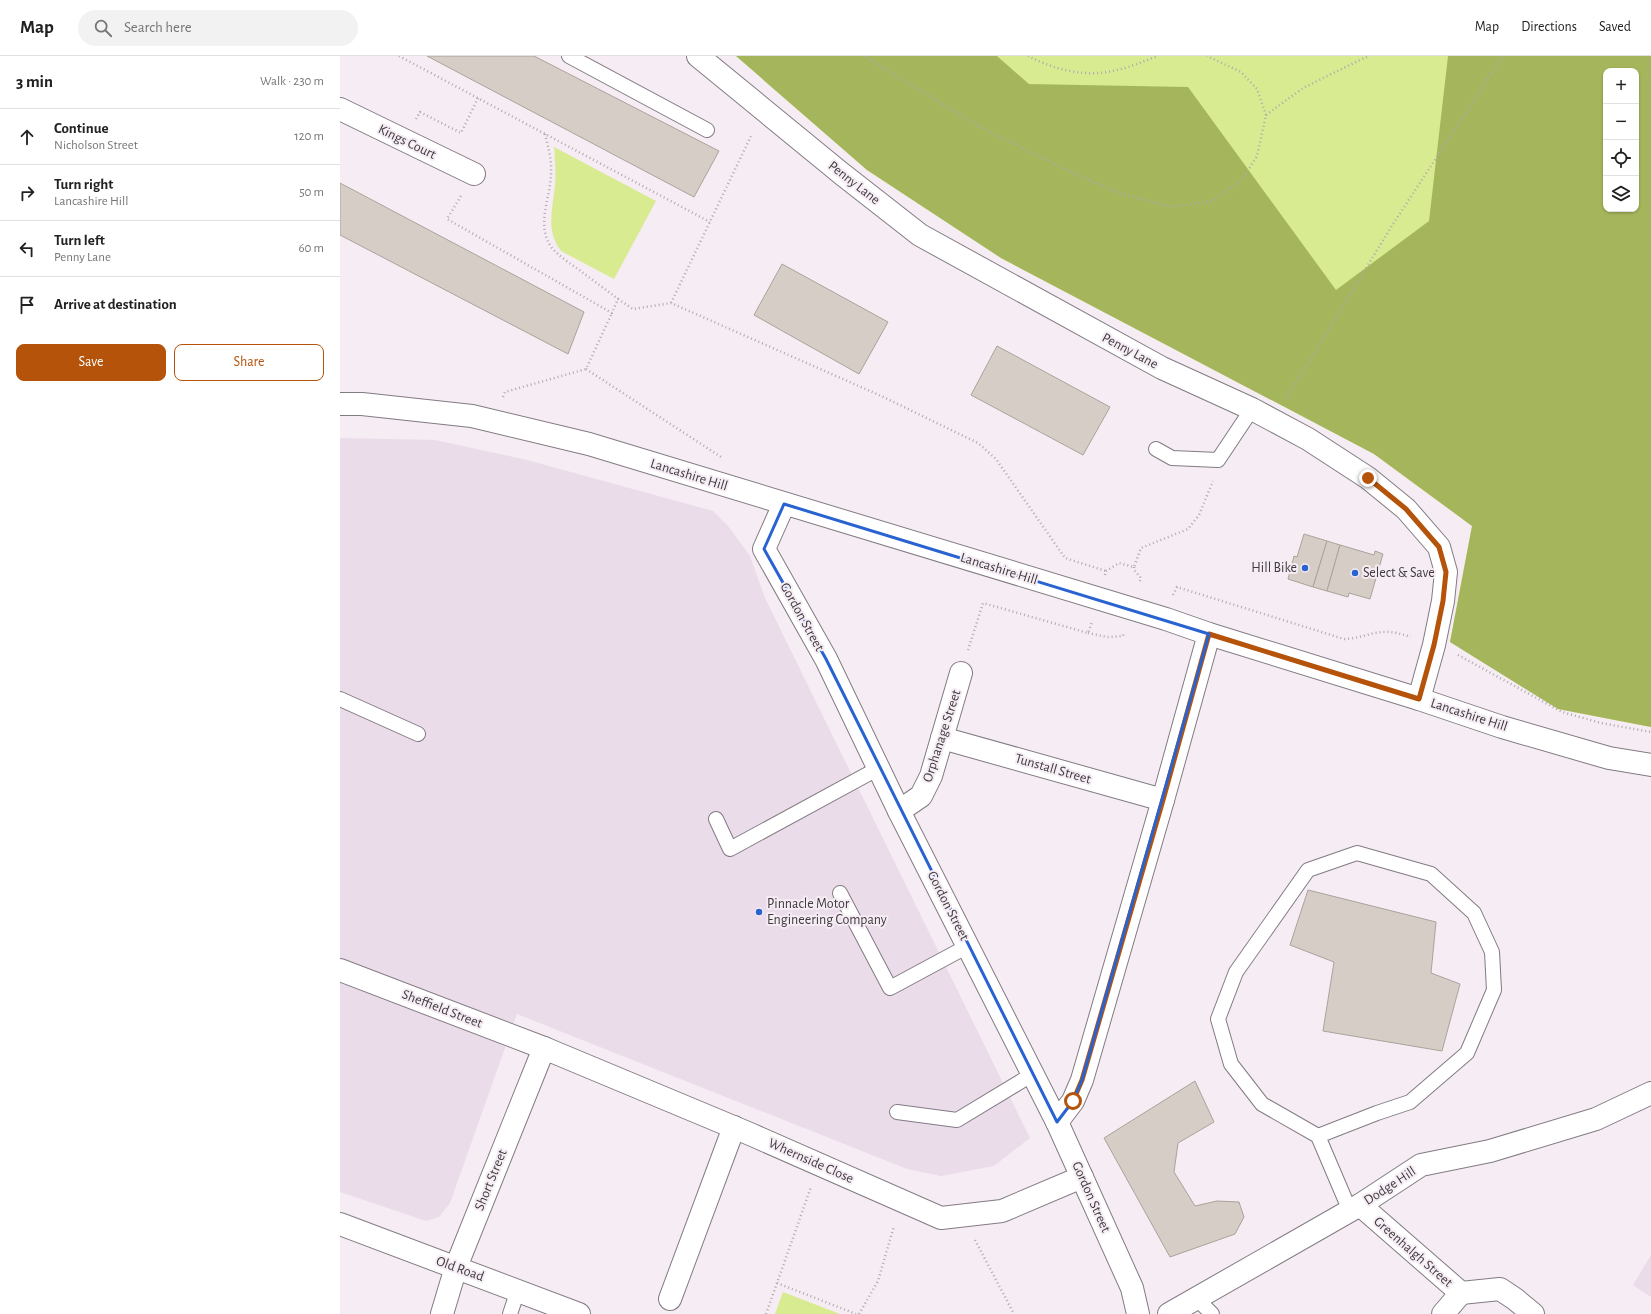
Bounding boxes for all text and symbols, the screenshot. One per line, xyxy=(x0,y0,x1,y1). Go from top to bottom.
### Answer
search box xyxy=(78,10,358,46)
icon: search xyxy=(92,17,114,39)
text: Map xyxy=(20,18,54,37)
text: Search here xyxy=(124,20,192,35)
text: Map xyxy=(1475,20,1499,34)
text: Directions xyxy=(1521,20,1577,34)
text: Saved xyxy=(1599,20,1631,34)
map controls xyxy=(1603,68,1639,212)
button: + xyxy=(1603,68,1639,104)
text: 3 min xyxy=(16,73,53,90)
text: Walk · 230 m xyxy=(260,75,324,88)
button: − xyxy=(1603,104,1639,140)
text: Continue xyxy=(54,121,109,136)
street label: Kings Court xyxy=(376,122,439,162)
icon: ahead xyxy=(16,126,38,148)
text: 120 m xyxy=(294,130,324,143)
text: Nicholson Street xyxy=(54,139,138,152)
button: locate xyxy=(1603,140,1639,176)
street label: Penny Lane xyxy=(826,159,882,207)
button: layers xyxy=(1603,176,1639,212)
text: Turn right xyxy=(54,177,113,192)
icon: right xyxy=(16,182,38,204)
text: 50 m xyxy=(299,186,324,199)
text: Lancashire Hill xyxy=(54,195,128,208)
text: Turn left xyxy=(54,233,105,248)
icon: left xyxy=(16,238,38,260)
text: 60 m xyxy=(298,242,324,255)
text: Penny Lane xyxy=(54,251,111,264)
icon: arrive xyxy=(16,294,38,316)
text: Arrive at destination xyxy=(54,297,177,312)
street label: Penny Lane xyxy=(1100,330,1160,372)
button: Save xyxy=(16,344,166,381)
button: Share xyxy=(174,344,324,381)
street label: Lancashire Hill xyxy=(649,457,729,493)
route end xyxy=(1359,469,1377,487)
street label: Lancashire Hill xyxy=(959,551,1039,587)
place label: Hill Bike xyxy=(1251,561,1297,575)
marker: Hill Bike xyxy=(1300,563,1310,573)
place label: Select & Save xyxy=(1363,566,1435,580)
marker: Select & Save xyxy=(1350,568,1360,578)
street label: Gordon Street xyxy=(777,580,827,654)
street label: Orphanage Street xyxy=(920,688,964,784)
street label: Lancashire Hill xyxy=(1429,696,1509,734)
street label: Tunstall Street xyxy=(1013,751,1093,787)
street label: Gordon Street xyxy=(925,869,972,943)
place label: Pinnacle Motor Engineering Company xyxy=(767,897,887,927)
marker: Pinnacle Motor Engineering Company xyxy=(754,907,764,917)
street label: Sheffield Street xyxy=(400,987,485,1031)
route start xyxy=(1064,1092,1082,1110)
street label: Whernside Close xyxy=(766,1136,856,1186)
street label: Short Street xyxy=(472,1147,510,1213)
street label: Gordon Street xyxy=(1069,1160,1113,1235)
street label: Dodge Hill xyxy=(1362,1164,1418,1208)
street label: Greenhalgh Street xyxy=(1371,1214,1455,1290)
street label: Old Road xyxy=(434,1254,486,1284)

